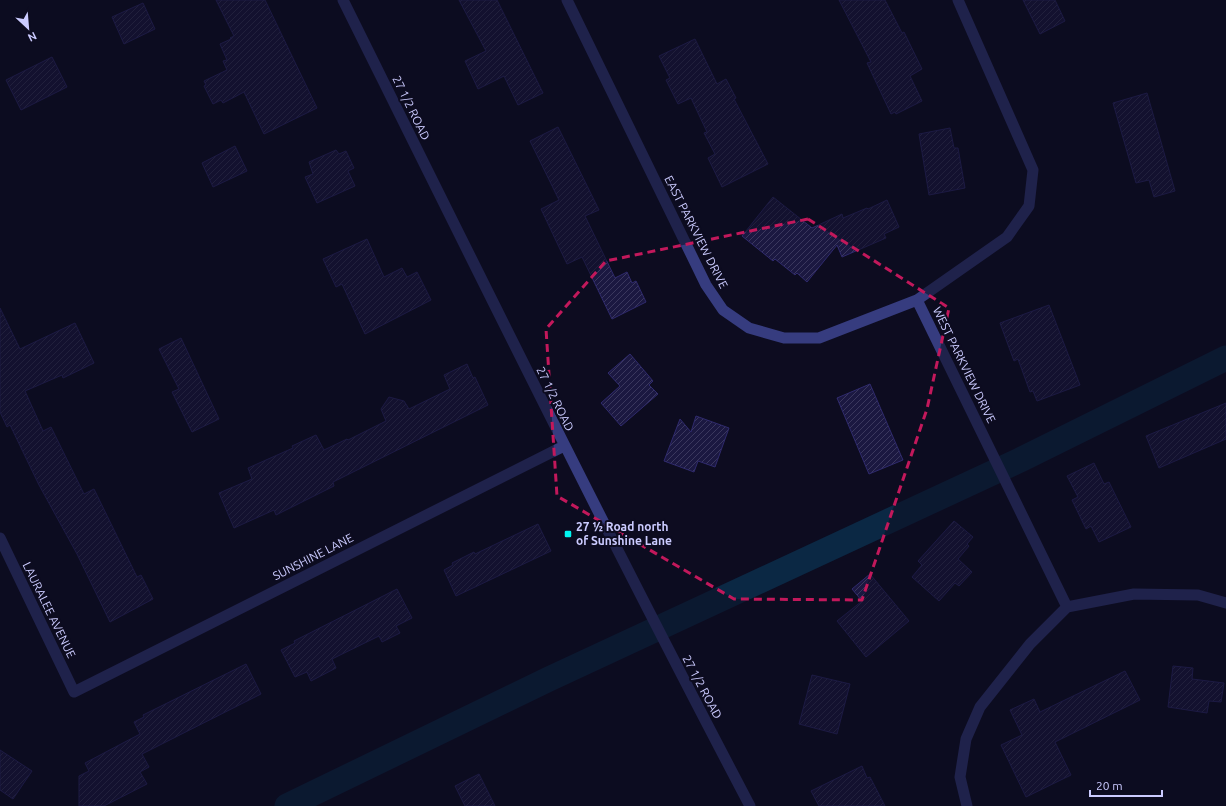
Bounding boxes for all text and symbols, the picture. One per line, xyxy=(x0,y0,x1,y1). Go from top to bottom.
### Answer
north arrow xyxy=(8,8,48,48)
text: N xyxy=(26,30,39,44)
street label: 27 1/2 ROAD xyxy=(390,74,433,142)
street label: EAST PARKVIEW DRIVE xyxy=(662,173,731,291)
street label: WEST PARKVIEW DRIVE xyxy=(931,305,998,425)
street label: 27 1/2 ROAD xyxy=(534,365,577,433)
place label: 27 ½ Road north of Sunshine Lane xyxy=(576,520,672,547)
marker: 27 ½ Road north of Sunshine Lane xyxy=(563,529,573,539)
street label: SUNSHINE LANE xyxy=(270,531,355,582)
street label: LAURALEE AVENUE xyxy=(21,560,79,660)
street label: 27 1/2 ROAD xyxy=(680,653,725,721)
scale bar xyxy=(1090,772,1162,798)
text: 20 m xyxy=(1096,779,1123,792)

